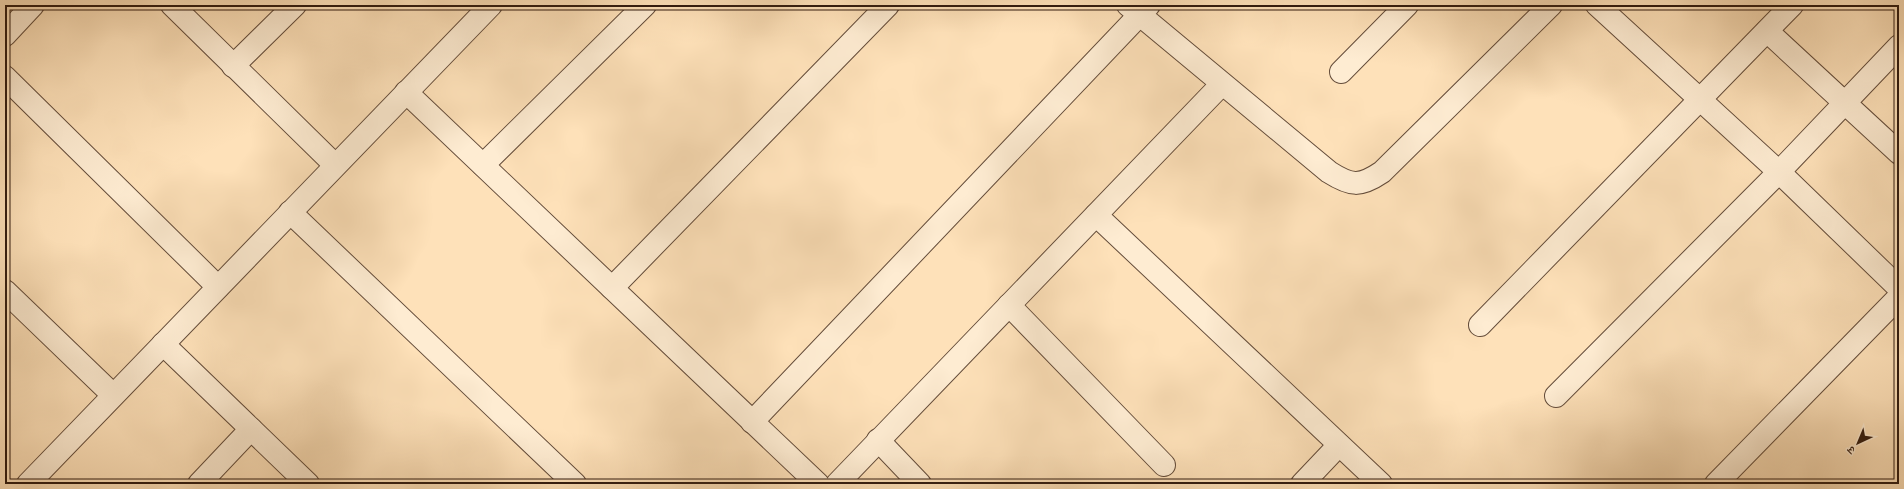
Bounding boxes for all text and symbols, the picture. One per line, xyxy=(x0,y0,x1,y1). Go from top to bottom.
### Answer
north arrow xyxy=(1838,423,1878,463)
text: उ xyxy=(1843,441,1860,458)

